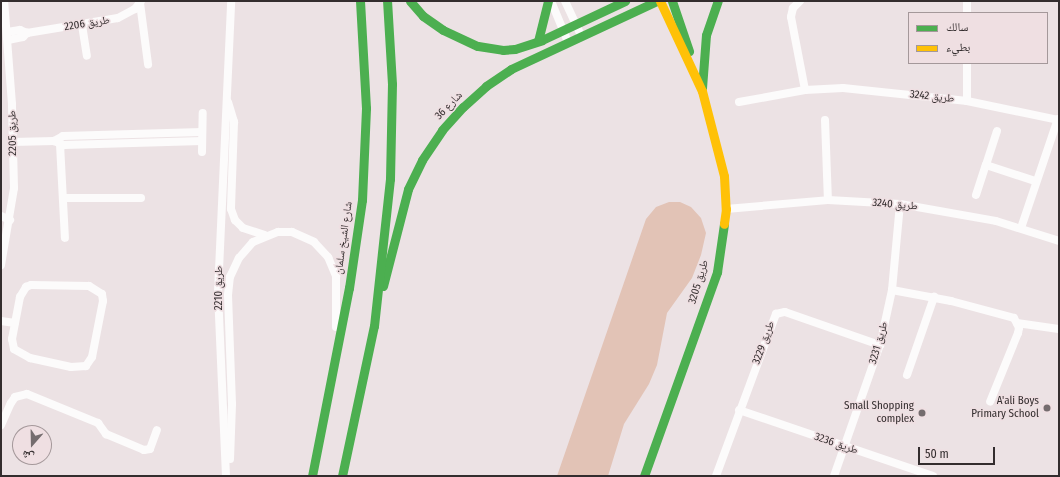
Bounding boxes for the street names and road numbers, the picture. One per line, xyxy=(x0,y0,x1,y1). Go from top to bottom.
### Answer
street label: طريق 2206 xyxy=(63,14,111,34)
street label: طريق 3242 xyxy=(909,88,955,106)
street label: شارع 36 xyxy=(432,89,466,123)
street label: طريق 2205 xyxy=(6,110,20,156)
street label: طريق 3240 xyxy=(872,196,918,214)
street label: شارع الشيخ سلمان xyxy=(332,201,356,275)
street label: طريق 3205 xyxy=(686,258,712,306)
street label: طريق 2210 xyxy=(212,266,226,310)
street label: طريق 3229 xyxy=(750,320,778,366)
street label: طريق 3231 xyxy=(867,320,891,366)
street label: طريق 3236 xyxy=(812,430,860,458)

